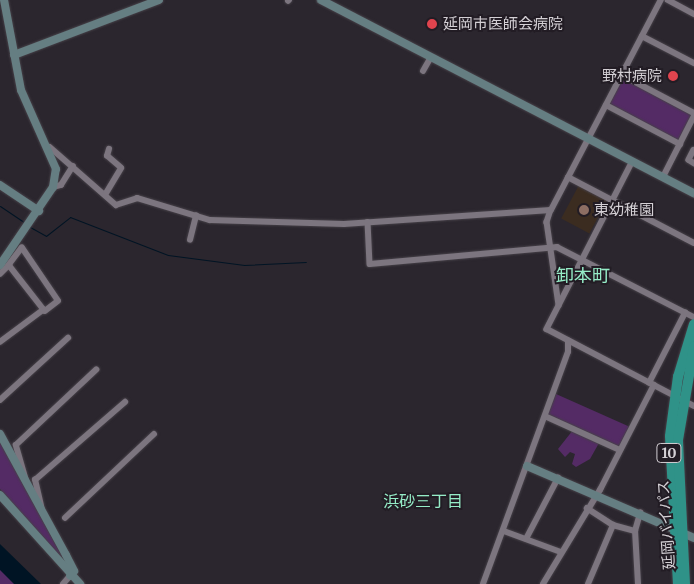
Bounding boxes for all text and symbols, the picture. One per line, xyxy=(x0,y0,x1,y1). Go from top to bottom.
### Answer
place label: 延岡市医師会病院 xyxy=(443,15,563,33)
marker: 延岡市医師会病院 xyxy=(425,17,439,31)
place label: 野村病院 xyxy=(602,67,662,85)
marker: 野村病院 xyxy=(666,69,680,83)
place label: 東幼稚園 xyxy=(594,201,654,219)
marker: 東幼稚園 xyxy=(578,204,590,216)
district label: 卸本町 xyxy=(556,265,610,287)
road number: 10 xyxy=(655,442,683,464)
street label: 延岡バイパス xyxy=(654,479,678,571)
district label: 浜砂三丁目 xyxy=(383,491,463,511)

